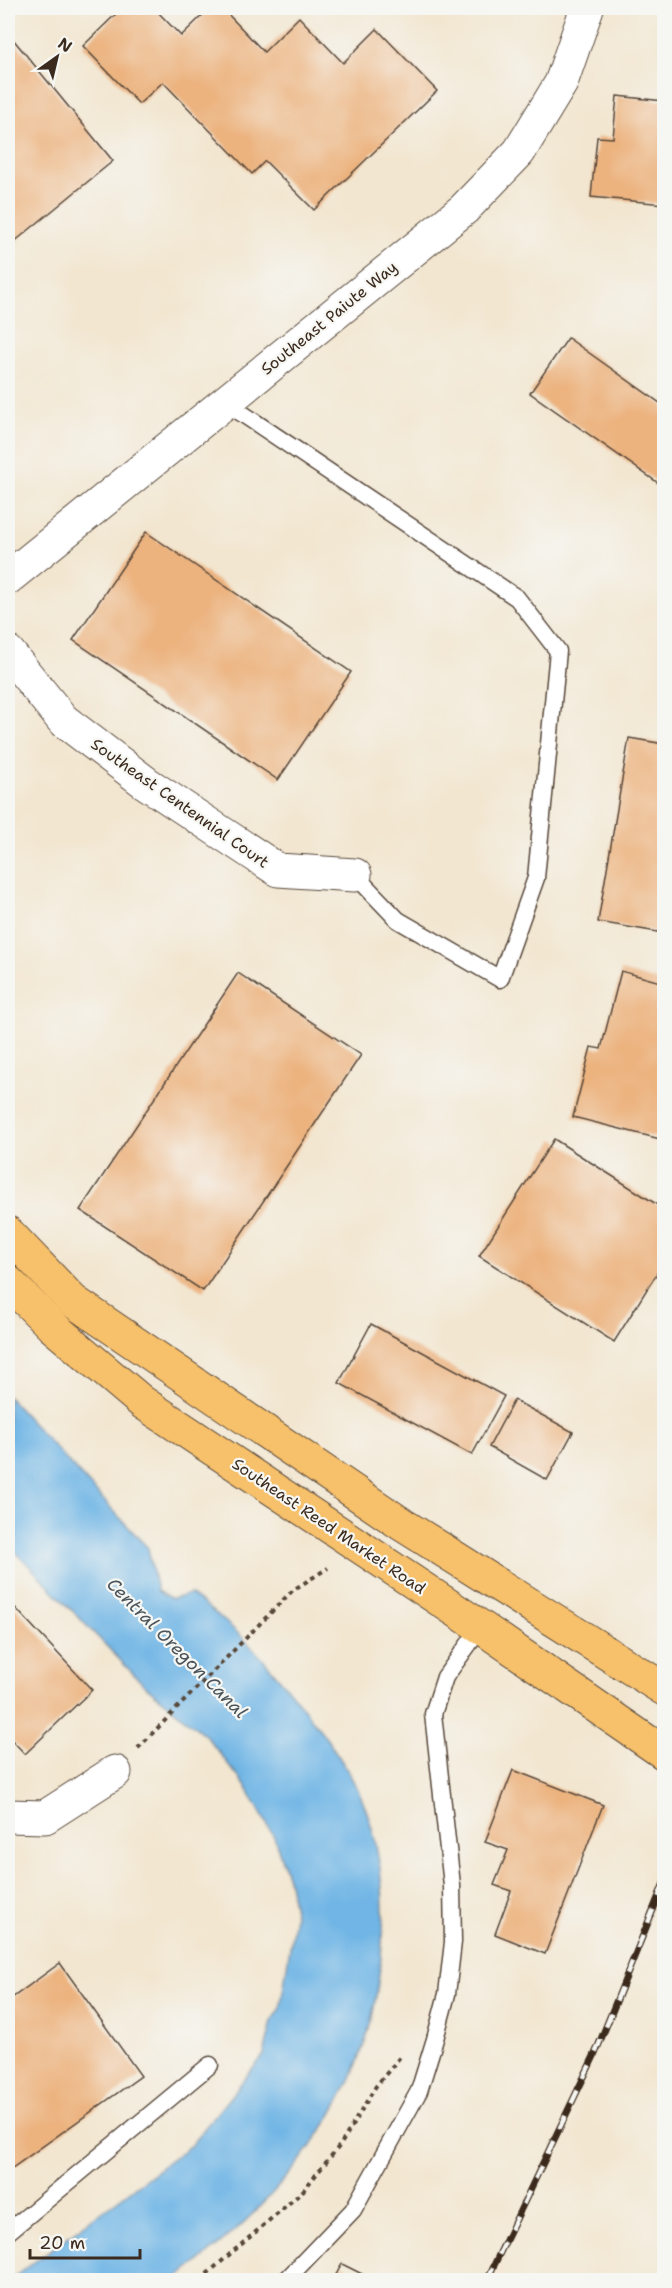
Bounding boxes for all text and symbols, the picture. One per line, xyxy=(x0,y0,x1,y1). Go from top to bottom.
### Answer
north arrow xyxy=(27,27,87,87)
text: N xyxy=(54,33,76,57)
street label: Southeast Paiute Way xyxy=(257,256,401,380)
street label: Southeast Centennial Court xyxy=(87,733,273,873)
street label: Southeast Reed Market Road xyxy=(228,1453,430,1599)
water label: Central Oregon Canal xyxy=(102,1573,253,1724)
scale bar xyxy=(30,2222,140,2260)
text: 20 m xyxy=(39,2231,85,2255)

